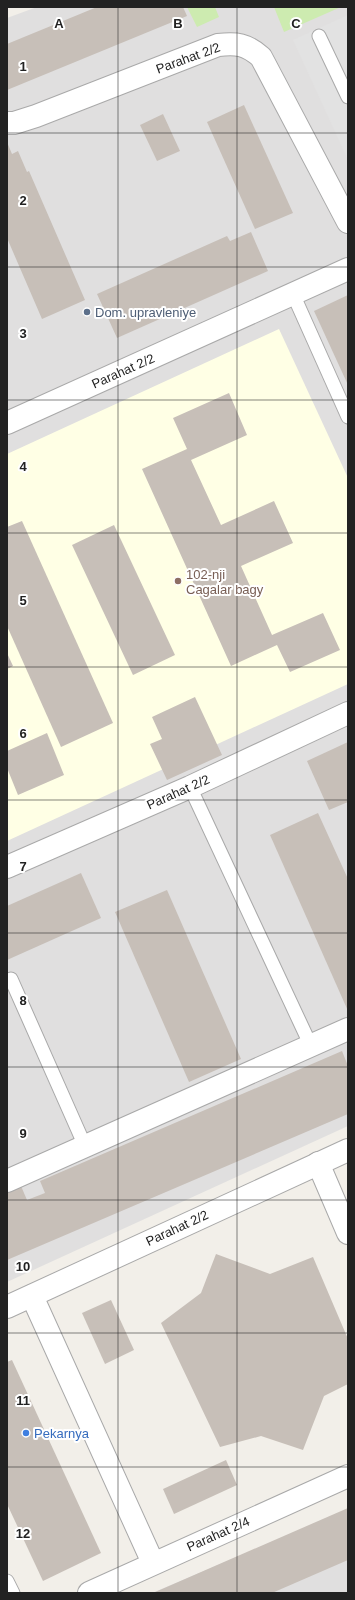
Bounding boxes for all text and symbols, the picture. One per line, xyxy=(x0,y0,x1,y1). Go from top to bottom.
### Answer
text: A xyxy=(54,16,64,31)
text: B xyxy=(173,16,183,31)
text: C xyxy=(291,16,301,31)
street label: Parahat 2/2 xyxy=(154,39,222,77)
text: 1 xyxy=(19,59,27,74)
text: 2 xyxy=(19,193,27,208)
place label: Dom. upravleniye xyxy=(95,305,196,320)
marker: Dom. upravleniye xyxy=(82,307,92,317)
text: 3 xyxy=(19,326,27,341)
street label: Parahat 2/2 xyxy=(89,350,157,392)
text: 4 xyxy=(19,459,27,474)
place label: 102-nji Cagalar bagy xyxy=(186,567,264,597)
marker: 102-nji Cagalar bagy xyxy=(173,576,183,586)
text: 5 xyxy=(19,593,27,608)
text: 6 xyxy=(19,726,27,741)
street label: Parahat 2/2 xyxy=(144,771,212,813)
text: 7 xyxy=(19,859,27,874)
text: 8 xyxy=(19,993,27,1008)
text: 9 xyxy=(19,1126,27,1141)
street label: Parahat 2/2 xyxy=(143,1207,211,1249)
text: 10 xyxy=(16,1259,30,1274)
text: 11 xyxy=(16,1393,30,1408)
place label: Pekarnya xyxy=(34,1426,90,1441)
marker: Pekarnya xyxy=(21,1428,31,1438)
street label: Parahat 2/4 xyxy=(184,1513,252,1555)
text: 12 xyxy=(16,1526,30,1541)

